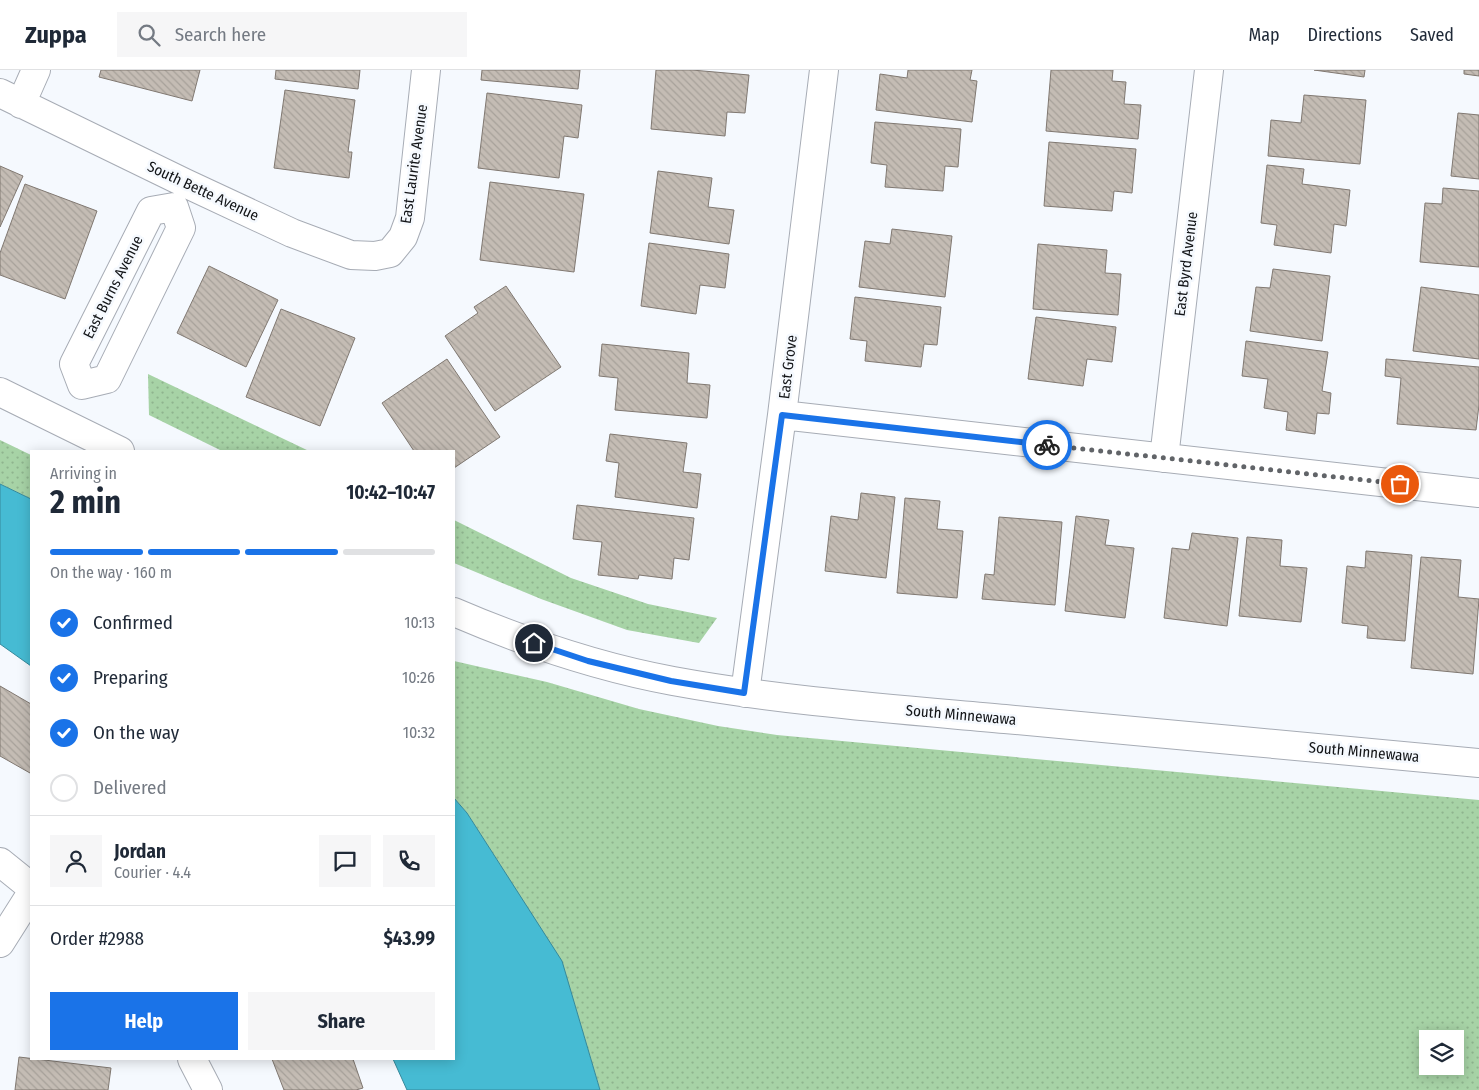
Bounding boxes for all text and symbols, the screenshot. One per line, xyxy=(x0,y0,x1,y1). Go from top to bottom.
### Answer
search box xyxy=(117,12,467,57)
text: Zuppa xyxy=(25,21,87,49)
icon: search xyxy=(135,21,163,49)
text: Search here xyxy=(175,23,266,46)
text: Map xyxy=(1248,24,1280,46)
text: Directions xyxy=(1308,24,1382,46)
text: Saved xyxy=(1410,24,1454,46)
street label: East Laurite Avenue xyxy=(397,103,431,225)
street label: South Bette Avenue xyxy=(144,157,262,225)
street label: East Byrd Avenue xyxy=(1171,211,1201,317)
street label: East Burns Avenue xyxy=(79,233,147,341)
street label: East Grove xyxy=(775,334,801,400)
courier xyxy=(1022,420,1072,470)
icon: bike xyxy=(1033,431,1061,459)
pin xyxy=(1379,463,1421,505)
text: Arriving in xyxy=(50,464,117,483)
icon: bag xyxy=(1386,470,1414,498)
text: 10:42–10:47 xyxy=(346,481,435,504)
text: 2 min xyxy=(50,483,121,521)
text: On the way · 160 m xyxy=(50,563,172,582)
icon: check xyxy=(50,609,78,637)
text: Confirmed xyxy=(93,611,173,634)
text: 10:13 xyxy=(404,613,435,632)
pin xyxy=(513,622,555,664)
icon: home xyxy=(520,629,548,657)
icon: check xyxy=(50,664,78,692)
text: Preparing xyxy=(93,666,168,689)
text: 10:26 xyxy=(402,668,435,687)
street label: South Minnewawa xyxy=(905,701,1017,729)
icon: check xyxy=(50,719,78,747)
text: On the way xyxy=(93,721,179,744)
text: 10:32 xyxy=(403,723,435,742)
street label: South Minnewawa xyxy=(1308,738,1420,766)
text: Delivered xyxy=(93,776,167,799)
button: person xyxy=(50,835,102,887)
button: chat xyxy=(319,835,371,887)
button: phone xyxy=(383,835,435,887)
text: Jordan xyxy=(114,840,166,863)
text: Courier · 4.4 xyxy=(114,863,191,882)
text: Order #2988 xyxy=(50,927,144,950)
text: $43.99 xyxy=(383,927,435,950)
button: Help xyxy=(50,992,238,1050)
button: Share xyxy=(248,992,435,1050)
map controls xyxy=(1419,1030,1464,1075)
button: layers xyxy=(1419,1030,1464,1075)

